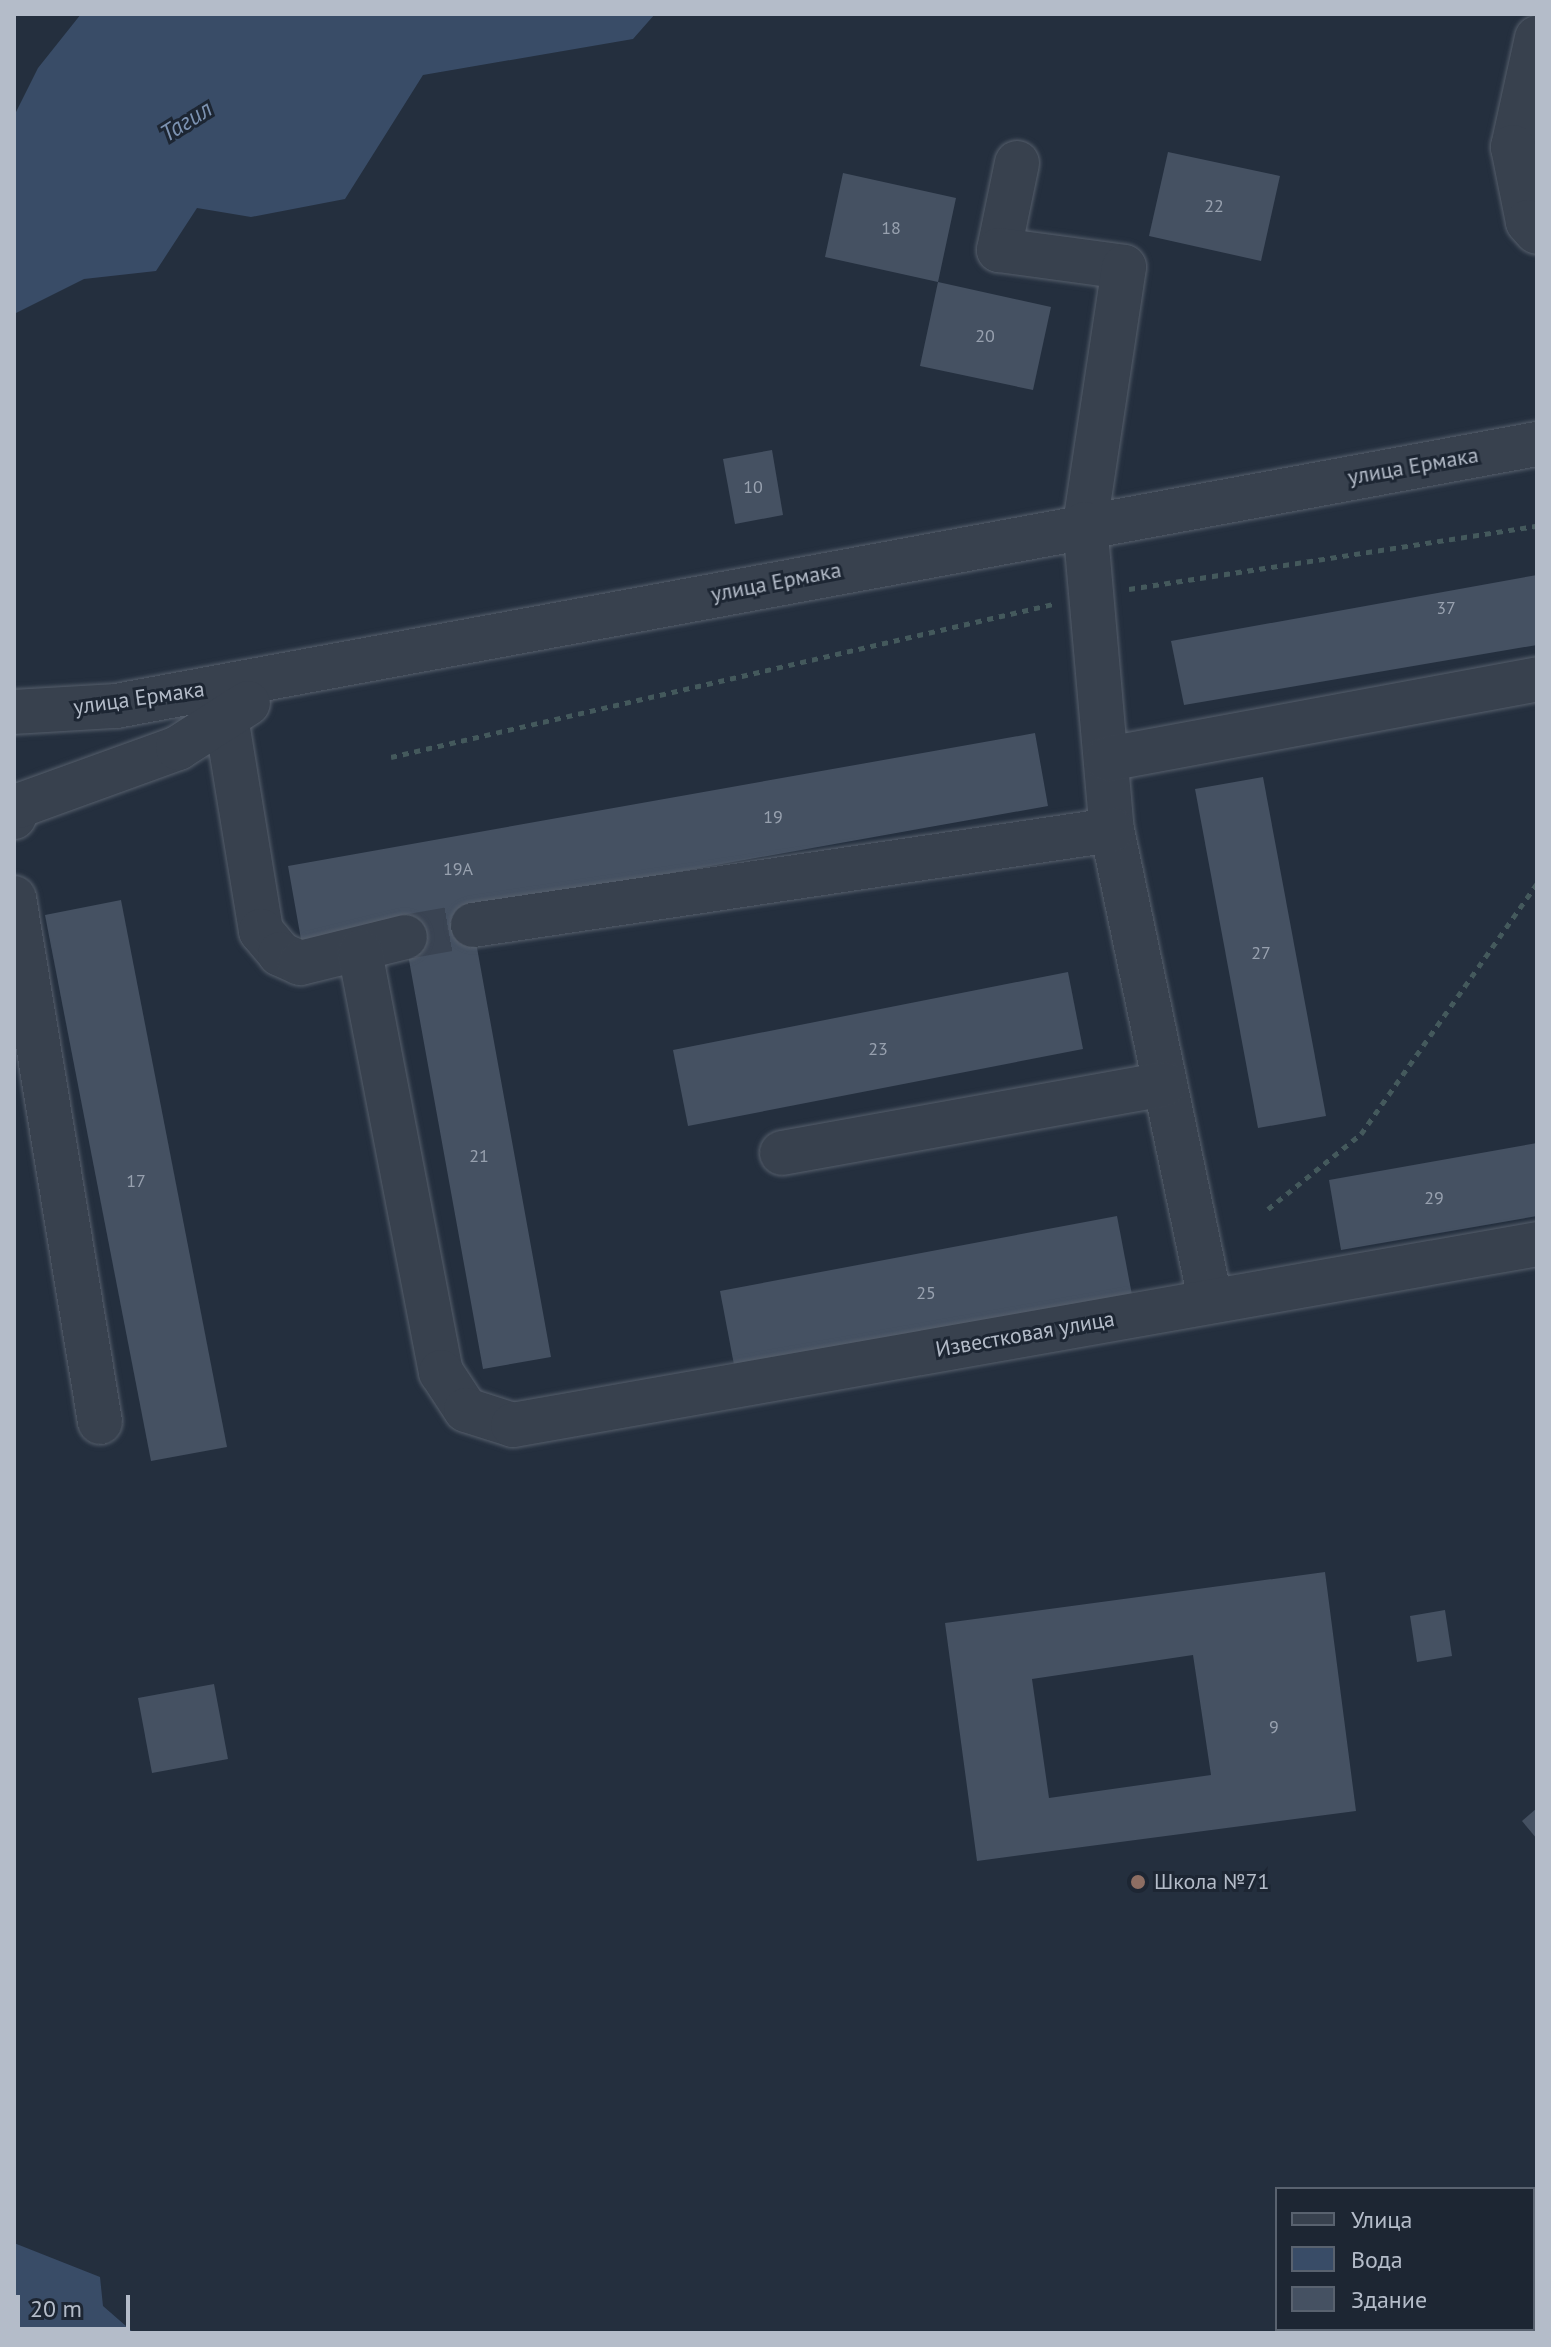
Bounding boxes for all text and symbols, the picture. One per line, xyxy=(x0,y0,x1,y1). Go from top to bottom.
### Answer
water label: Тагил xyxy=(155,94,217,148)
house number: 22 xyxy=(1204,195,1224,217)
house number: 18 xyxy=(881,217,901,239)
house number: 20 xyxy=(975,325,995,347)
street label: улица Ермака xyxy=(1346,442,1480,490)
house number: 10 xyxy=(743,476,763,498)
street label: улица Ермака xyxy=(709,556,843,608)
house number: 37 xyxy=(1436,597,1456,619)
street label: улица Ермака xyxy=(72,676,206,720)
house number: 19 xyxy=(763,806,783,828)
house number: 19А xyxy=(443,858,473,880)
house number: 27 xyxy=(1251,942,1271,964)
house number: 23 xyxy=(868,1038,888,1060)
house number: 21 xyxy=(469,1145,489,1167)
house number: 17 xyxy=(126,1170,146,1192)
house number: 29 xyxy=(1424,1187,1444,1209)
house number: 25 xyxy=(916,1282,936,1304)
street label: Известковая улица xyxy=(933,1305,1117,1363)
house number: 9 xyxy=(1269,1716,1279,1738)
place label: Школа №71 xyxy=(1154,1869,1270,1895)
marker: Школа №71 xyxy=(1129,1873,1147,1891)
legend xyxy=(1275,2187,1535,2331)
text: Улица xyxy=(1351,2204,1412,2235)
text: Вода xyxy=(1351,2244,1403,2275)
scale bar xyxy=(20,2279,134,2329)
text: Здание xyxy=(1351,2284,1427,2315)
text: 20 m xyxy=(30,2293,82,2324)

